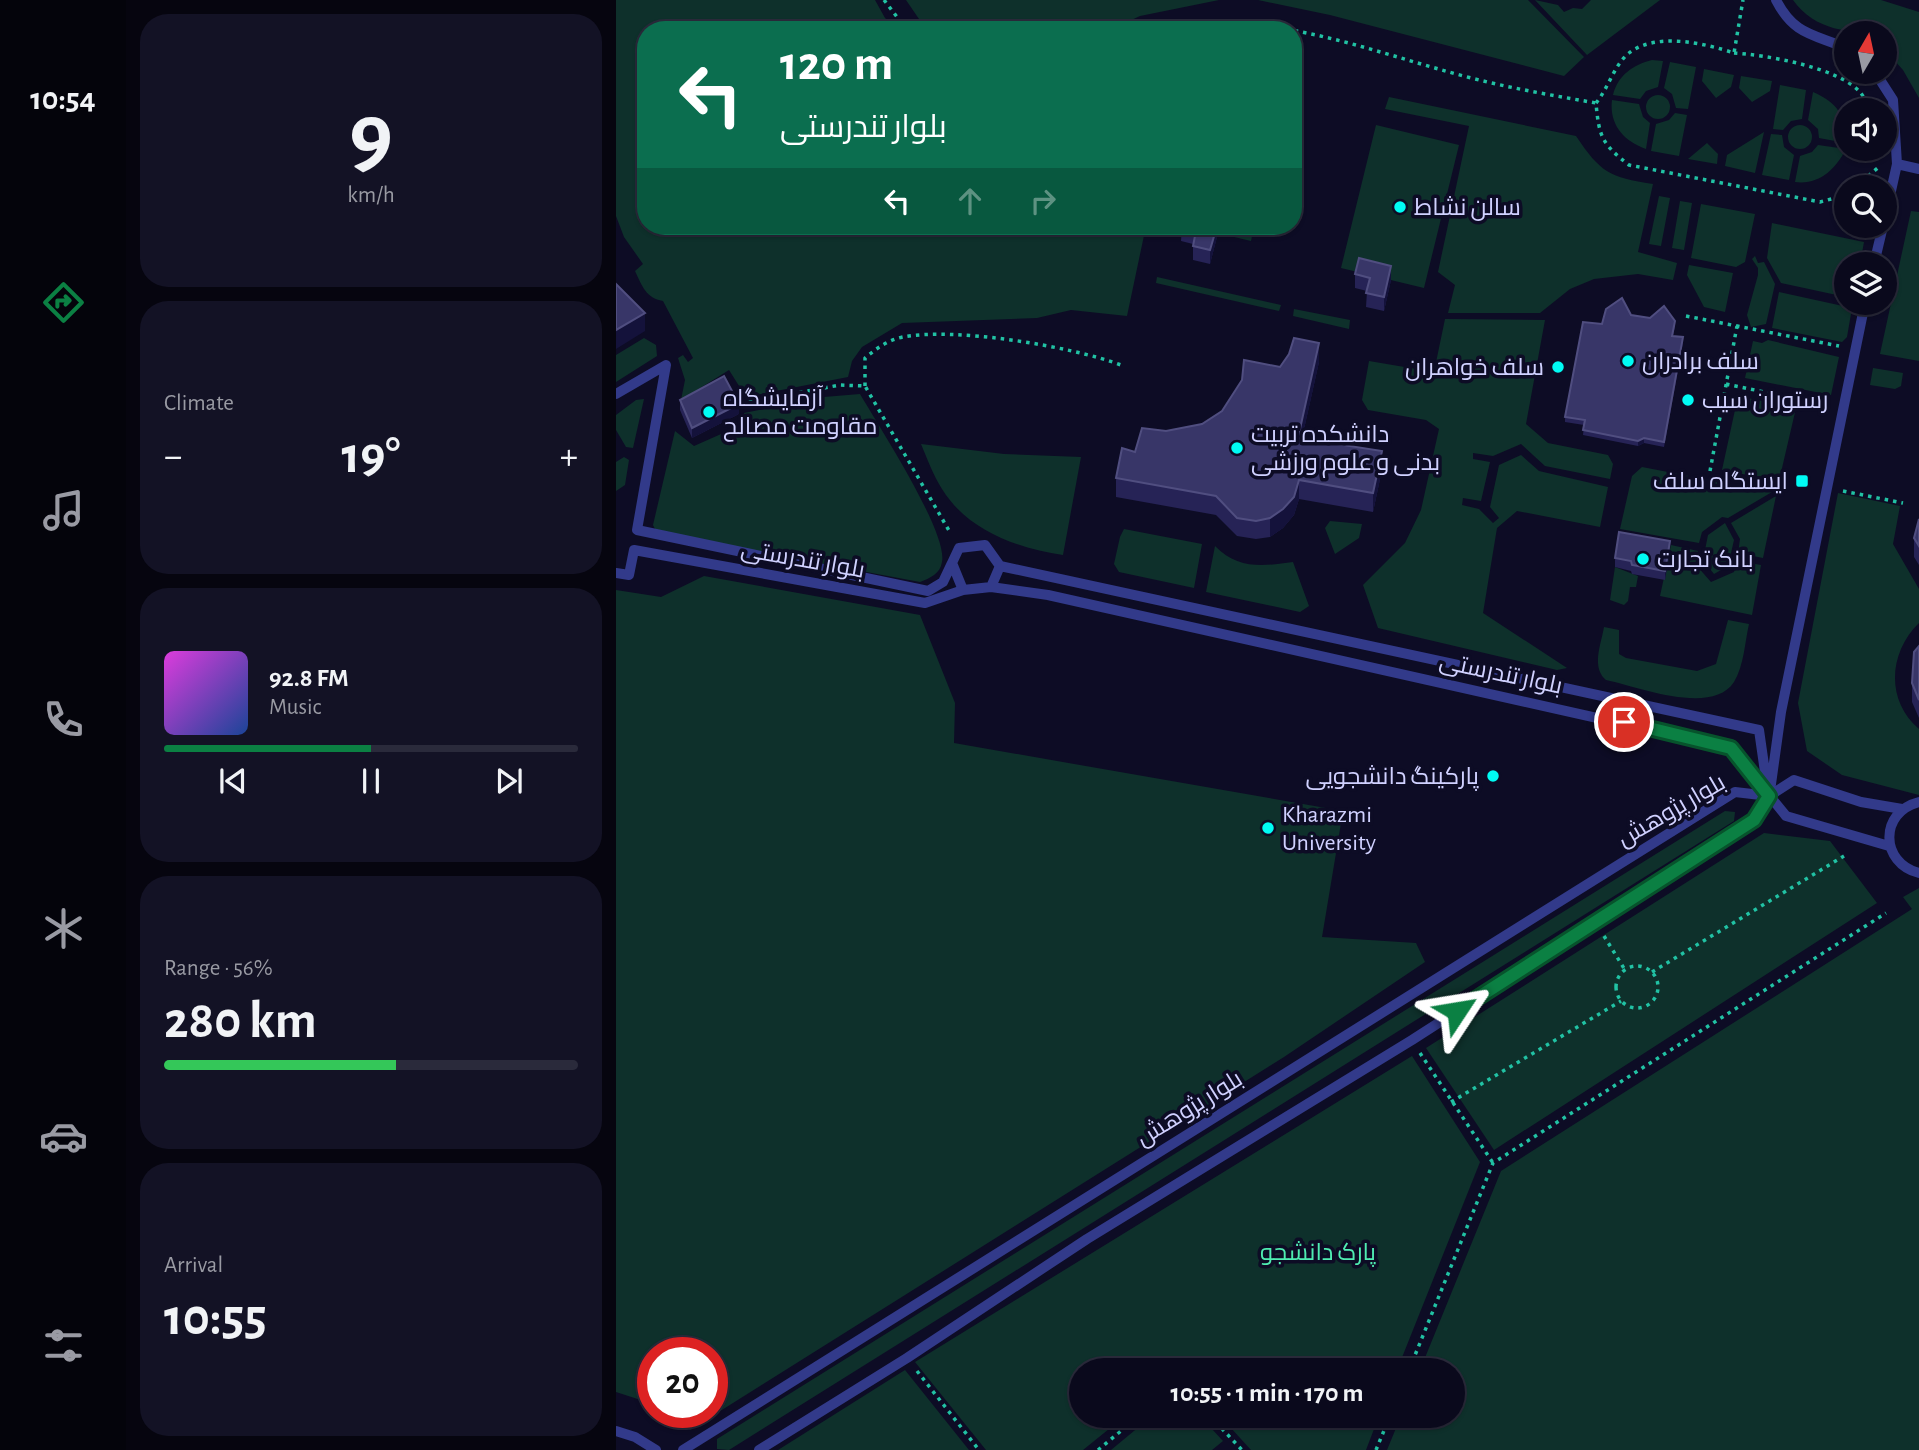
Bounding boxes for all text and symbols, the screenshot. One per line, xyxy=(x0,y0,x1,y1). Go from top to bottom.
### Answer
north arrow xyxy=(1834,21,1897,84)
map controls xyxy=(1834,21,1897,315)
text: 120 m xyxy=(780,40,893,89)
icon: left xyxy=(665,49,756,140)
text: 10:54 xyxy=(30,83,96,115)
text: 9 xyxy=(349,91,393,182)
button: sound xyxy=(1834,98,1897,161)
text: بلوار تندرستی xyxy=(780,111,947,143)
button: search xyxy=(1834,175,1897,238)
icon: left xyxy=(878,182,916,220)
icon: ahead xyxy=(951,182,989,220)
icon: right xyxy=(1024,182,1062,220)
text: km/h xyxy=(347,184,395,207)
place label: سالن نشاط xyxy=(1414,195,1521,221)
marker: سالن نشاط xyxy=(1392,199,1408,215)
button: layers xyxy=(1834,252,1897,315)
icon: directions xyxy=(39,278,88,327)
place label: سلف برادران xyxy=(1642,350,1759,375)
marker: سلف برادران xyxy=(1620,353,1636,369)
place label: سلف خواهران xyxy=(1405,356,1544,381)
marker: سلف خواهران xyxy=(1550,359,1566,375)
place label: آزمایشگاه مقاومت مصالح xyxy=(723,385,878,442)
place label: رستوران سیب xyxy=(1702,389,1828,414)
text: Climate xyxy=(164,392,234,415)
marker: رستوران سیب xyxy=(1680,392,1696,408)
marker: آزمایشگاه مقاومت مصالح xyxy=(701,404,717,420)
place label: دانشکده تربیت بدنی و علوم ورزشی xyxy=(1251,422,1440,478)
text: 19° xyxy=(341,430,401,482)
text: − xyxy=(164,438,182,476)
text: + xyxy=(560,438,578,476)
marker: دانشکده تربیت بدنی و علوم ورزشی xyxy=(1229,440,1245,456)
place label: ایستگاه سلف xyxy=(1653,470,1788,494)
marker: ایستگاه سلف xyxy=(1794,473,1810,489)
icon: music xyxy=(39,486,88,535)
street label: بلوار تندرستی xyxy=(739,537,867,584)
place label: بانک تجارت xyxy=(1657,548,1754,572)
marker: بانک تجارت xyxy=(1635,551,1651,567)
street label: بلوار تندرستی xyxy=(1437,649,1564,700)
text: 92.8 FM xyxy=(269,665,349,691)
pin xyxy=(1594,692,1654,752)
icon: phone xyxy=(39,695,88,744)
text: Music xyxy=(269,696,321,719)
icon: arrive xyxy=(1605,703,1643,741)
icon: previous xyxy=(214,762,252,800)
icon: pause xyxy=(352,762,390,800)
icon: next xyxy=(490,762,528,800)
place label: پارکینگ دانشجویی xyxy=(1305,764,1480,792)
marker: پارکینگ دانشجویی xyxy=(1485,768,1501,784)
street label: بلوار پژوهش xyxy=(1613,770,1731,854)
place label: Kharazmi University xyxy=(1282,803,1376,855)
marker: Kharazmi University xyxy=(1260,820,1276,836)
icon: climate xyxy=(39,904,88,953)
text: Range · 56% xyxy=(164,957,273,980)
position arrow xyxy=(1420,974,1494,1048)
text: 280 km xyxy=(164,995,317,1047)
street label: بلوار پژوهش xyxy=(1132,1066,1248,1153)
icon: car xyxy=(39,1112,88,1161)
park label: پارک دانشجو xyxy=(1260,1240,1377,1268)
text: Arrival xyxy=(164,1254,223,1277)
text: 10:55 xyxy=(164,1292,267,1344)
icon: filters xyxy=(39,1321,88,1370)
speed limit sign: 20 xyxy=(637,1337,728,1428)
text: 10:55 · 1 min · 170 m xyxy=(1171,1380,1363,1406)

